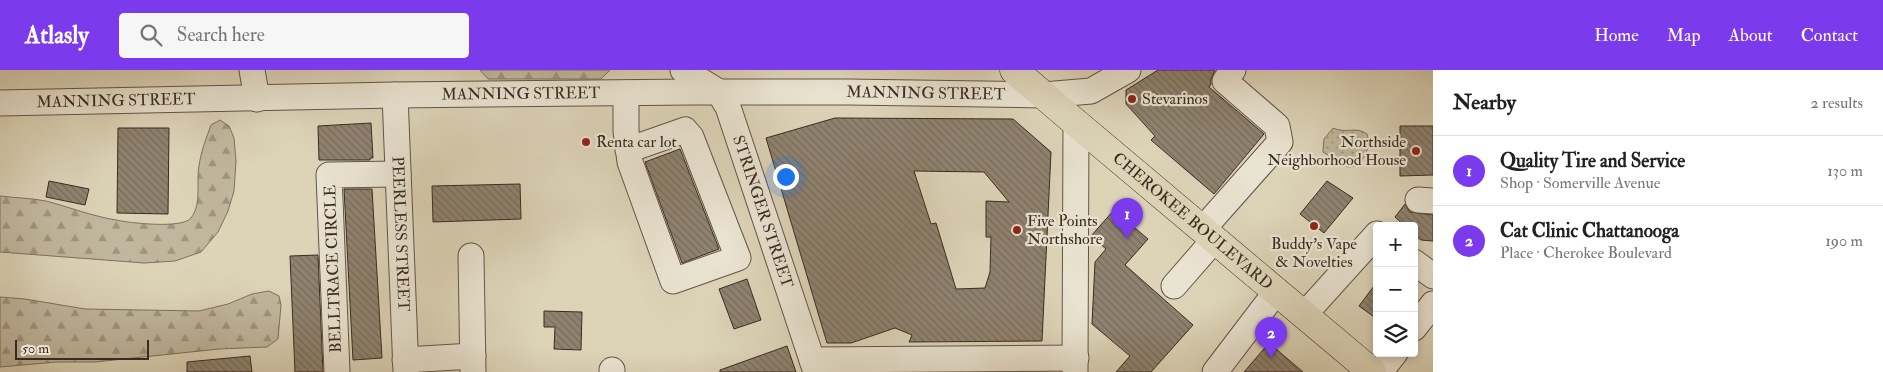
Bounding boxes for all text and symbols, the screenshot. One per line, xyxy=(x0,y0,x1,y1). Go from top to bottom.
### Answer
search box xyxy=(119,13,469,58)
text: Atlasly xyxy=(25,20,89,51)
icon: search xyxy=(137,21,165,49)
text: Search here xyxy=(177,23,265,47)
text: Home xyxy=(1594,24,1639,47)
text: Map xyxy=(1667,24,1701,47)
text: About xyxy=(1729,24,1773,47)
text: Contact xyxy=(1801,24,1858,47)
street label: MANNING STREET xyxy=(846,82,1006,104)
street label: MANNING STREET xyxy=(441,83,601,105)
street label: MANNING STREET xyxy=(36,89,196,112)
place label: Stevarinos xyxy=(1142,89,1208,109)
text: Nearby xyxy=(1453,89,1516,116)
marker: Stevarinos xyxy=(1126,93,1138,105)
text: 2 results xyxy=(1810,93,1863,113)
place label: Renta car lot xyxy=(596,132,677,152)
place label: Northside Neighborhood House xyxy=(1267,132,1406,170)
street label: STRINGER STREET xyxy=(728,133,797,291)
marker: Renta car lot xyxy=(580,136,592,148)
marker: Northside Neighborhood House xyxy=(1410,145,1422,157)
street label: CHEROKEE BOULEVARD xyxy=(1109,148,1277,294)
text: Quality Tire and Service xyxy=(1500,149,1685,173)
street label: PEERLESS STREET xyxy=(387,156,414,312)
text: 1 xyxy=(1466,161,1472,181)
text: 130 m xyxy=(1827,161,1863,181)
your location xyxy=(773,164,799,190)
text: Shop · Somerville Avenue xyxy=(1500,173,1660,193)
street label: BELLTRACE CIRCLE xyxy=(320,185,346,353)
pin: 1 xyxy=(1111,198,1143,239)
place label: Five Points Northshore xyxy=(1027,211,1103,249)
text: Cat Clinic Chattanooga xyxy=(1500,219,1679,243)
marker: Buddy's Vape & Novelties xyxy=(1308,220,1320,232)
map controls xyxy=(1373,222,1418,357)
button: + xyxy=(1373,222,1418,267)
marker: Five Points Northshore xyxy=(1011,224,1023,236)
text: 2 xyxy=(1465,231,1473,251)
text: 190 m xyxy=(1825,231,1863,251)
place label: Buddy's Vape & Novelties xyxy=(1271,234,1357,272)
text: Place · Cherokee Boulevard xyxy=(1500,243,1672,263)
button: − xyxy=(1373,267,1418,312)
button: layers xyxy=(1373,312,1418,357)
pin: 2 xyxy=(1255,317,1287,358)
scale bar xyxy=(15,337,149,360)
text: 50 m xyxy=(22,340,49,357)

